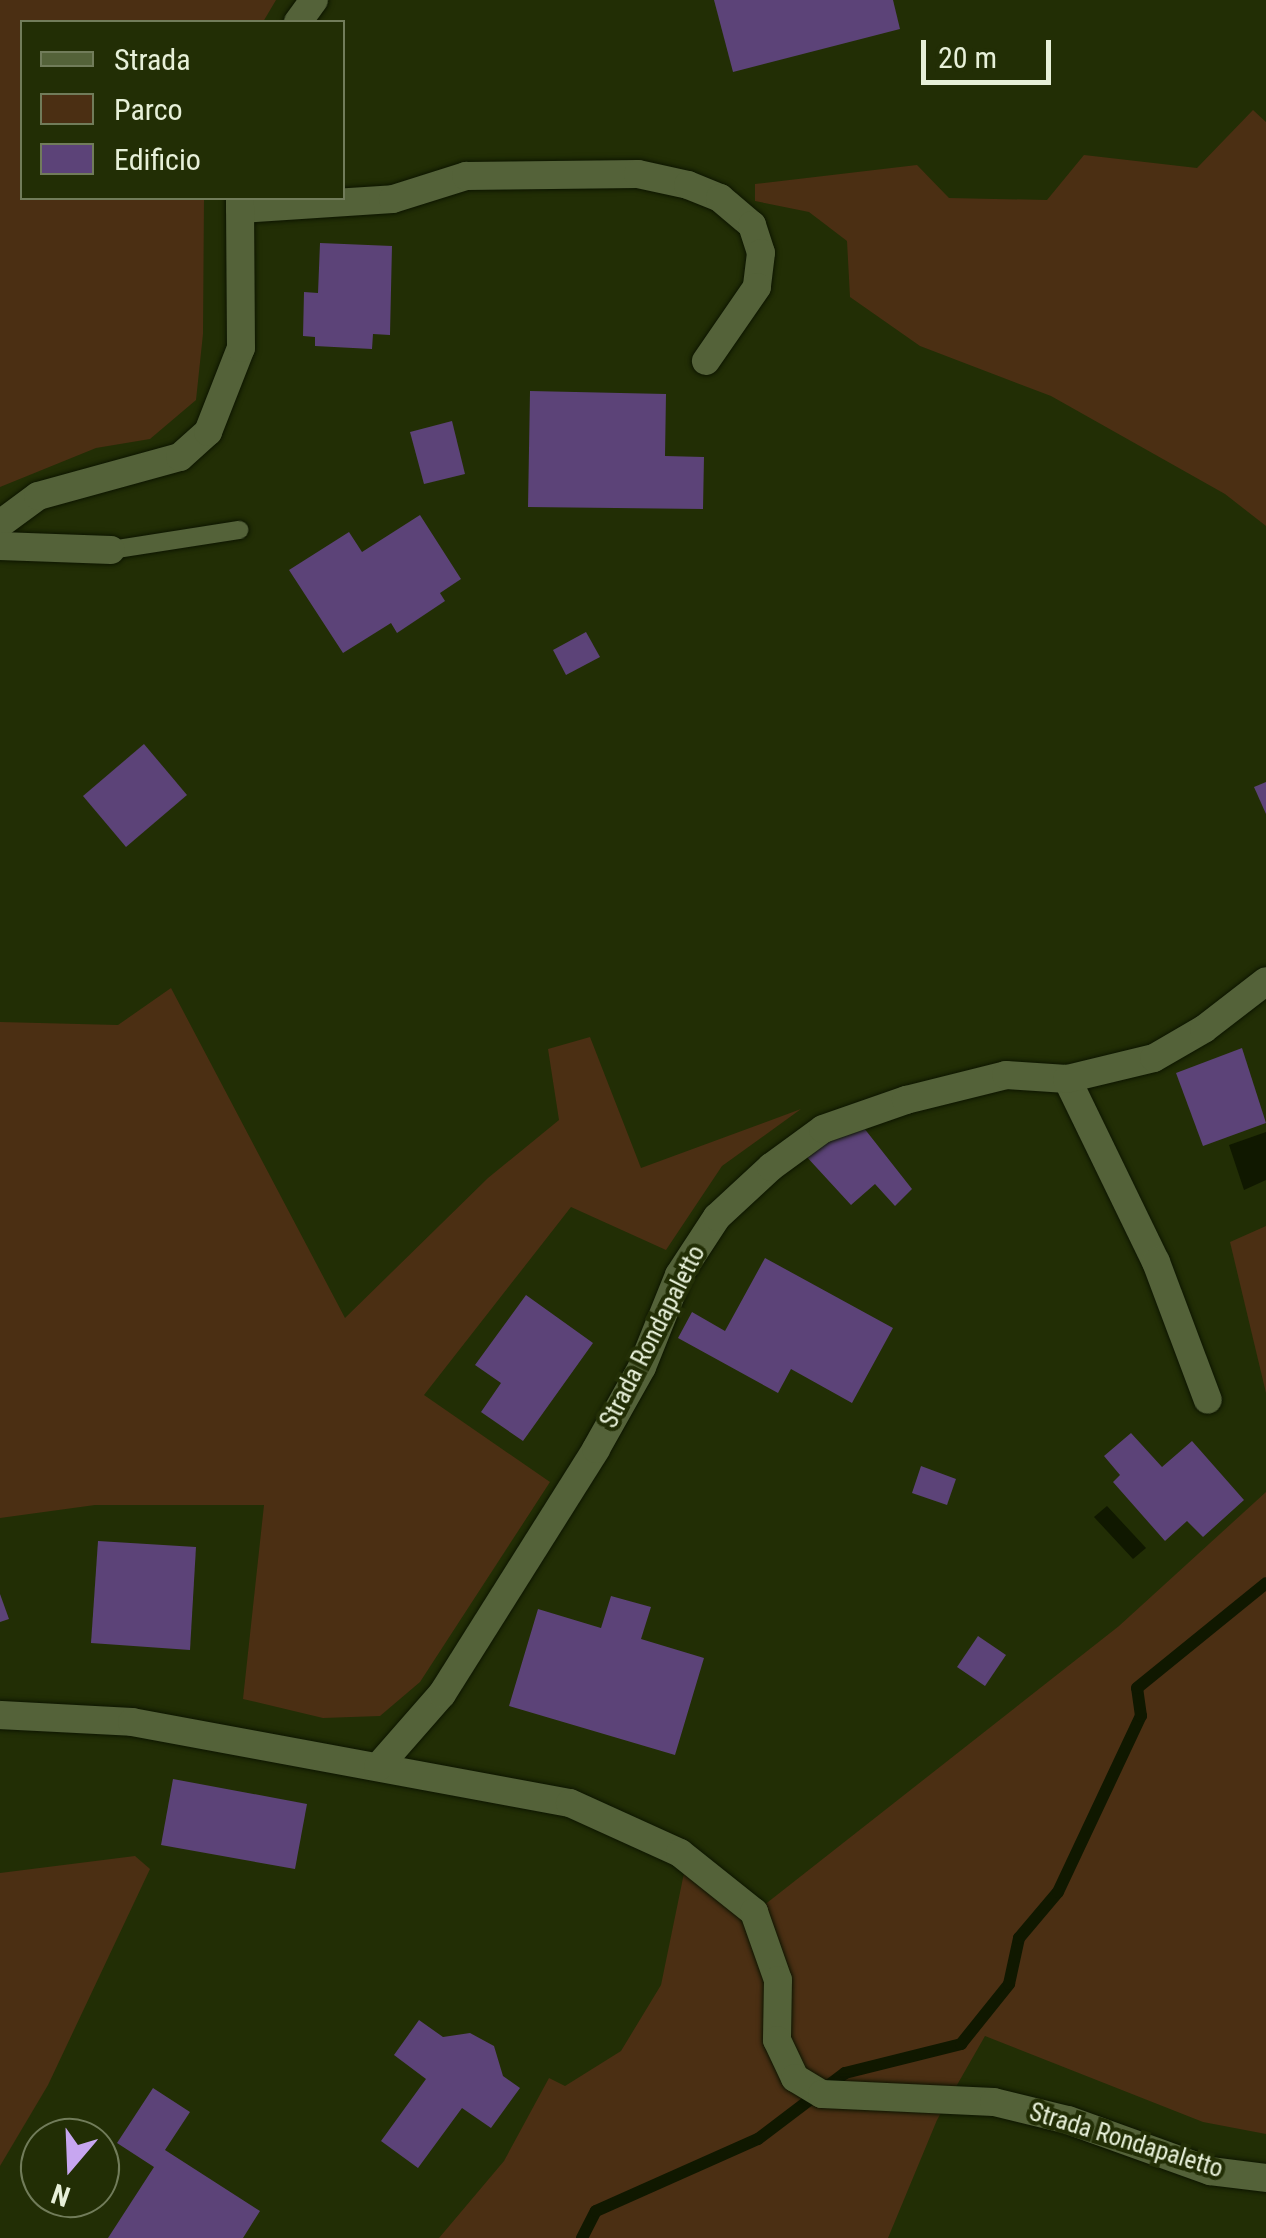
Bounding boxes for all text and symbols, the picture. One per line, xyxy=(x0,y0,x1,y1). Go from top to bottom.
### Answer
legend xyxy=(20,20,345,200)
scale bar xyxy=(926,20,1056,82)
text: 20 m xyxy=(938,40,997,75)
text: Strada xyxy=(114,42,191,77)
text: Parco xyxy=(114,92,183,127)
text: Edificio xyxy=(114,142,201,177)
street label: Strada Rondapaletto xyxy=(594,1241,712,1433)
street label: Strada Rondapaletto xyxy=(1026,2097,1226,2185)
north arrow xyxy=(20,2118,120,2218)
text: N xyxy=(47,2177,74,2213)

